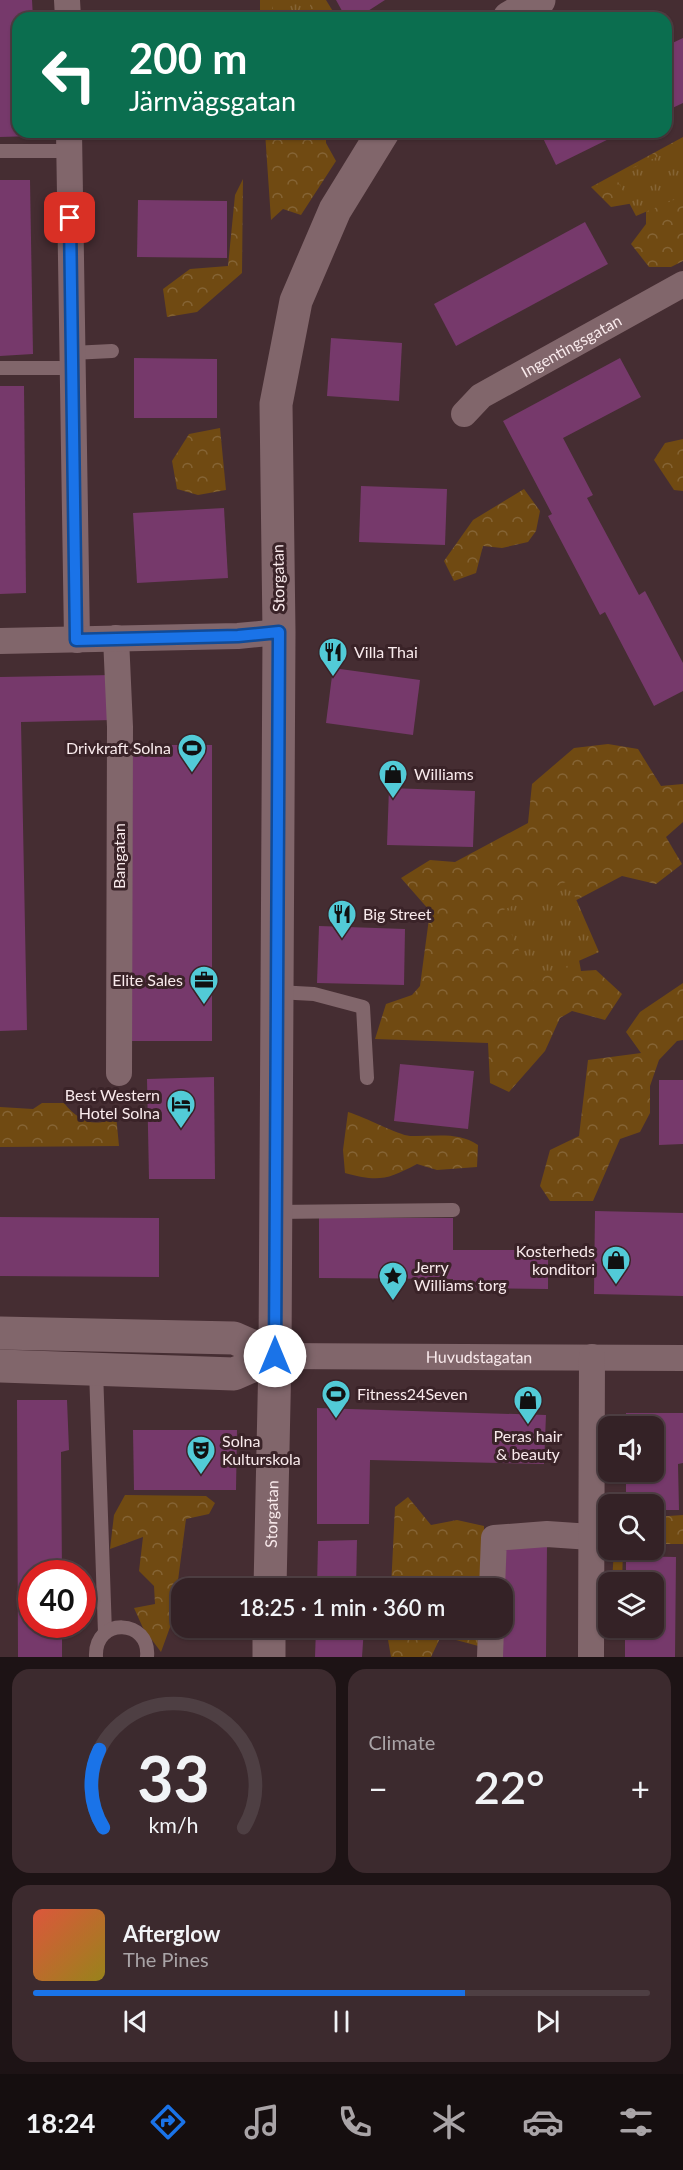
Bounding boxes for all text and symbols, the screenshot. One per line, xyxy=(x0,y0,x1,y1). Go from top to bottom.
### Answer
text: 200 m xyxy=(129,33,247,83)
icon: left xyxy=(30,36,108,114)
text: Järnvägsgatan xyxy=(129,84,296,117)
pin xyxy=(44,192,95,243)
icon: arrive xyxy=(53,201,86,234)
street label: Ingentingsgatan xyxy=(518,310,624,381)
street label: Storgatan xyxy=(267,544,288,612)
restaurant icon: Villa Thai xyxy=(317,636,349,678)
place label: Villa Thai xyxy=(354,642,418,661)
sports icon: Drivkraft Solna xyxy=(176,732,208,774)
place label: Drivkraft Solna xyxy=(66,738,171,757)
shop icon: Williams xyxy=(377,758,409,800)
place label: Williams xyxy=(414,764,474,783)
street label: Bangatan xyxy=(109,823,128,889)
restaurant icon: Big Street xyxy=(326,898,358,940)
place label: Big Street xyxy=(363,904,432,923)
office icon: Elite Sales xyxy=(188,964,220,1006)
place label: Elite Sales xyxy=(112,970,183,989)
place label: Best Western Hotel Solna xyxy=(65,1085,160,1122)
hotel icon: Best Western Hotel Solna xyxy=(165,1088,197,1130)
place label: Kosterheds konditori xyxy=(516,1241,595,1278)
shop icon: Kosterheds konditori xyxy=(600,1244,632,1286)
place label: Jerry Williams torg xyxy=(414,1257,507,1294)
place icon: Jerry Williams torg xyxy=(377,1260,409,1302)
position arrow xyxy=(243,1324,307,1388)
street label: Huvudstagatan xyxy=(426,1347,532,1366)
sports icon: Fitness24Seven xyxy=(320,1378,352,1420)
place label: Fitness24Seven xyxy=(357,1384,468,1403)
shop icon: Peras hair & beauty xyxy=(512,1384,544,1426)
map controls xyxy=(598,1416,664,1638)
button: sound xyxy=(598,1416,664,1482)
place label: Peras hair & beauty xyxy=(494,1426,563,1463)
place label: Solna Kulturskola xyxy=(222,1431,301,1468)
theatre icon: Solna Kulturskola xyxy=(185,1434,217,1476)
street label: Storgatan xyxy=(261,1480,281,1548)
button: search xyxy=(598,1494,664,1560)
speed limit sign: 40 xyxy=(18,1560,96,1638)
button: layers xyxy=(598,1572,664,1638)
text: 18:25 · 1 min · 360 m xyxy=(239,1594,445,1621)
text: Climate xyxy=(369,1730,435,1754)
text: 33 xyxy=(138,1740,210,1815)
text: 22° xyxy=(474,1760,545,1814)
text: − xyxy=(369,1768,388,1808)
text: + xyxy=(631,1768,650,1808)
text: km/h xyxy=(149,1812,199,1838)
text: Afterglow xyxy=(123,1920,220,1947)
text: The Pines xyxy=(123,1947,209,1971)
icon: previous xyxy=(119,2005,152,2038)
icon: pause xyxy=(325,2005,358,2038)
icon: next xyxy=(531,2005,564,2038)
icon: directions xyxy=(147,2101,189,2143)
icon: music xyxy=(241,2101,283,2143)
icon: phone xyxy=(334,2101,376,2143)
icon: climate xyxy=(428,2101,470,2143)
icon: car xyxy=(522,2101,564,2143)
icon: filters xyxy=(615,2101,657,2143)
text: 18:24 xyxy=(26,2106,95,2139)

